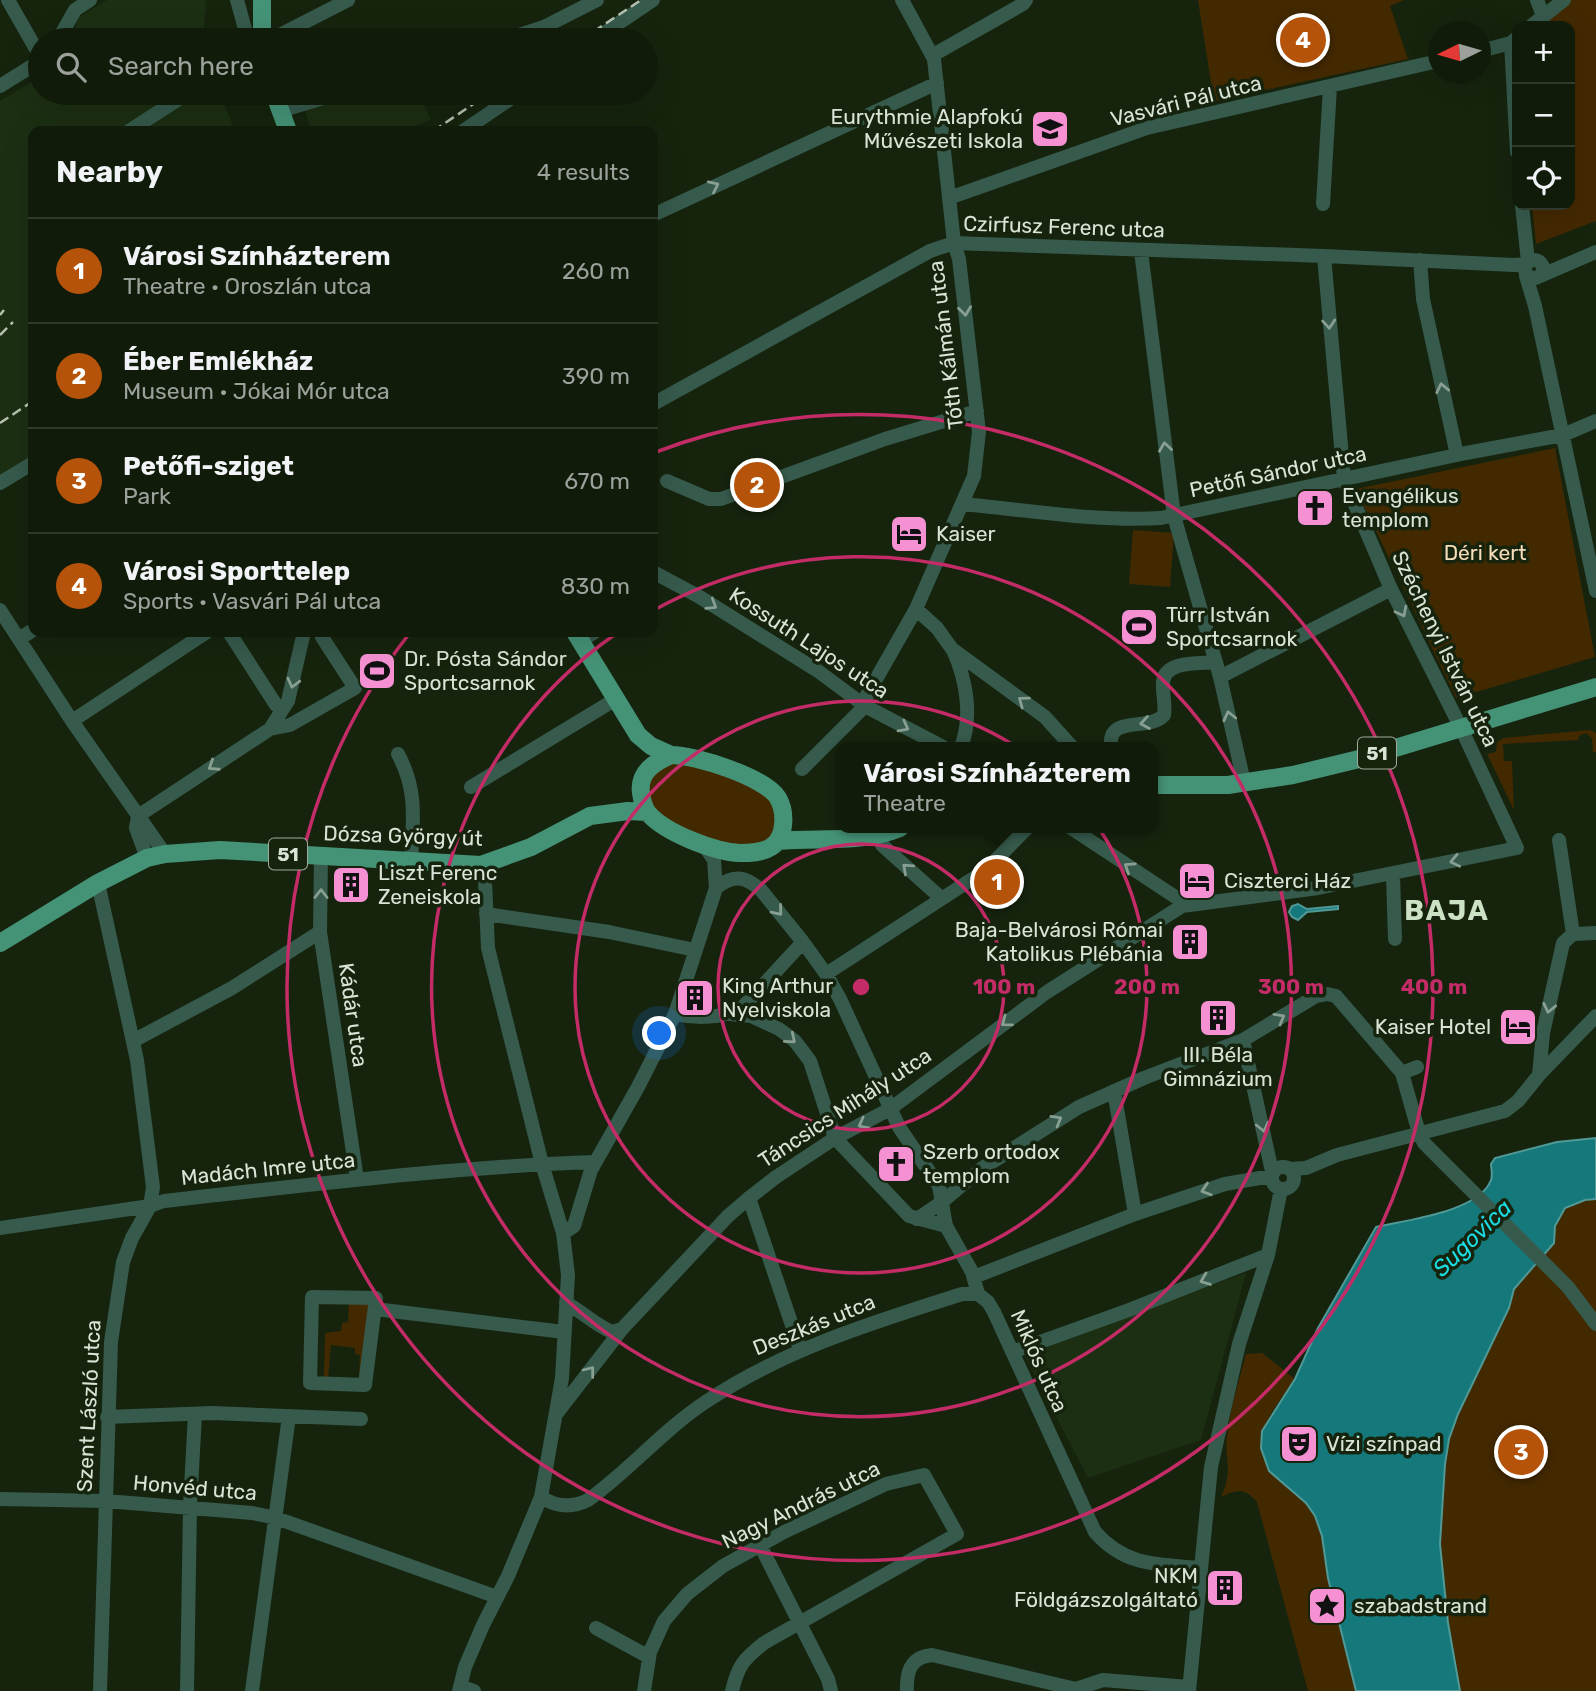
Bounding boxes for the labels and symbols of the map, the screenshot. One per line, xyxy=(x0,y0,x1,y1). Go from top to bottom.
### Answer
pin: 4 xyxy=(1280,14,1326,66)
north arrow xyxy=(1428,21,1491,84)
street label: Vasvári Pál utca xyxy=(1108,70,1264,131)
place label: Eurythmie Alapfokú Művészeti Iskola xyxy=(831,104,1023,153)
school or university icon: Eurythmie Alapfokú Művészeti Iskola xyxy=(1029,108,1071,150)
one-way arrow xyxy=(707,180,720,194)
street label: Czirfusz Ferenc utca xyxy=(963,210,1165,243)
street label: Tóth Kálmán utca xyxy=(923,259,968,431)
one-way arrow xyxy=(958,305,973,316)
one-way arrow xyxy=(1322,318,1337,330)
one-way arrow xyxy=(1436,382,1451,394)
street label: Petőfi Sándor utca xyxy=(1187,441,1369,502)
one-way arrow xyxy=(1158,442,1173,453)
pin: 2 xyxy=(734,459,780,511)
place label: Evangélikus templom xyxy=(1342,483,1459,532)
church icon: Evangélikus templom xyxy=(1294,487,1336,529)
hotel icon: Kaiser xyxy=(888,513,930,555)
place label: Kaiser xyxy=(936,521,996,546)
park label: Déri kert xyxy=(1444,540,1526,565)
street label: Széchenyi István utca xyxy=(1387,547,1504,751)
street label: Kossuth Lajos utca xyxy=(725,582,894,703)
one-way arrow xyxy=(704,597,717,610)
place label: Türr István Sportcsarnok xyxy=(1166,602,1297,651)
one-way arrow xyxy=(1394,605,1408,617)
sports icon: Türr István Sportcsarnok xyxy=(1118,606,1160,648)
place label: Dr. Pósta Sándor Sportcsarnok xyxy=(404,646,567,695)
sports icon: Dr. Pósta Sándor Sportcsarnok xyxy=(356,650,398,692)
one-way arrow xyxy=(287,677,301,689)
one-way arrow xyxy=(1018,697,1030,709)
one-way arrow xyxy=(1223,710,1238,722)
one-way arrow xyxy=(1139,715,1151,730)
one-way arrow xyxy=(897,718,909,732)
road number: 51 xyxy=(1358,738,1396,768)
one-way arrow xyxy=(208,758,221,771)
street label: Dózsa György út xyxy=(323,820,483,851)
road number: 51 xyxy=(269,838,307,870)
one-way arrow xyxy=(1449,853,1461,868)
pin: 1 xyxy=(974,856,1020,908)
place label: Liszt Ferenc Zeneiskola xyxy=(378,860,497,909)
hotel icon: Ciszterci Ház xyxy=(1176,860,1218,902)
one-way arrow xyxy=(1124,862,1137,875)
building icon: Liszt Ferenc Zeneiskola xyxy=(330,864,372,906)
one-way arrow xyxy=(902,864,915,876)
place label: Ciszterci Ház xyxy=(1224,868,1351,893)
one-way arrow xyxy=(313,888,329,899)
district label: BAJA xyxy=(1404,894,1490,927)
one-way arrow xyxy=(769,903,782,915)
place label: Baja-Belvárosi Római Katolikus Plébánia xyxy=(955,917,1163,966)
building icon: Baja-Belvárosi Római Katolikus Plébánia xyxy=(1169,921,1211,963)
street label: Kádár utca xyxy=(334,961,373,1069)
place label: King Arthur Nyelviskola xyxy=(722,973,833,1022)
text: 100 m xyxy=(973,974,1035,999)
text: 200 m xyxy=(1114,974,1180,999)
text: 300 m xyxy=(1258,974,1324,999)
text: 400 m xyxy=(1401,974,1467,999)
centre of rings xyxy=(849,975,873,999)
building icon: King Arthur Nyelviskola xyxy=(674,977,716,1019)
building icon: III. Béla Gimnázium xyxy=(1197,997,1239,1039)
one-way arrow xyxy=(1542,1002,1557,1014)
hotel icon: Kaiser Hotel xyxy=(1497,1006,1539,1048)
one-way arrow xyxy=(1272,1013,1285,1026)
one-way arrow xyxy=(1001,1014,1014,1027)
place label: Kaiser Hotel xyxy=(1375,1014,1491,1039)
your location xyxy=(642,1016,676,1050)
one-way arrow xyxy=(783,1031,796,1043)
street label: Táncsics Mihály utca xyxy=(754,1042,936,1173)
place label: III. Béla Gimnázium xyxy=(1163,1042,1273,1091)
one-way arrow xyxy=(857,1115,870,1129)
one-way arrow xyxy=(1050,1115,1063,1128)
one-way arrow xyxy=(1255,1121,1269,1133)
place label: Szerb ortodox templom xyxy=(923,1139,1060,1188)
church icon: Szerb ortodox templom xyxy=(875,1143,917,1185)
street label: Madách Imre utca xyxy=(180,1147,356,1190)
one-way arrow xyxy=(1200,1182,1212,1196)
water label: Sugovica xyxy=(1427,1194,1517,1282)
one-way arrow xyxy=(1199,1272,1211,1286)
street label: Deszkás utca xyxy=(749,1289,879,1360)
street label: Miklós utca xyxy=(1006,1306,1073,1416)
street label: Szent László utca xyxy=(72,1319,105,1493)
one-way arrow xyxy=(582,1367,595,1379)
theatre icon: Vízi színpad xyxy=(1278,1423,1320,1465)
pin: 3 xyxy=(1498,1426,1544,1478)
place label: Vízi színpad xyxy=(1326,1431,1442,1456)
street label: Nagy András utca xyxy=(718,1455,884,1554)
street label: Honvéd utca xyxy=(132,1470,258,1505)
place label: NKM Földgázszolgáltató xyxy=(1014,1563,1198,1612)
building icon: NKM Földgázszolgáltató xyxy=(1204,1567,1246,1609)
place icon: szabadstrand xyxy=(1306,1585,1348,1627)
place label: szabadstrand xyxy=(1354,1593,1487,1618)

